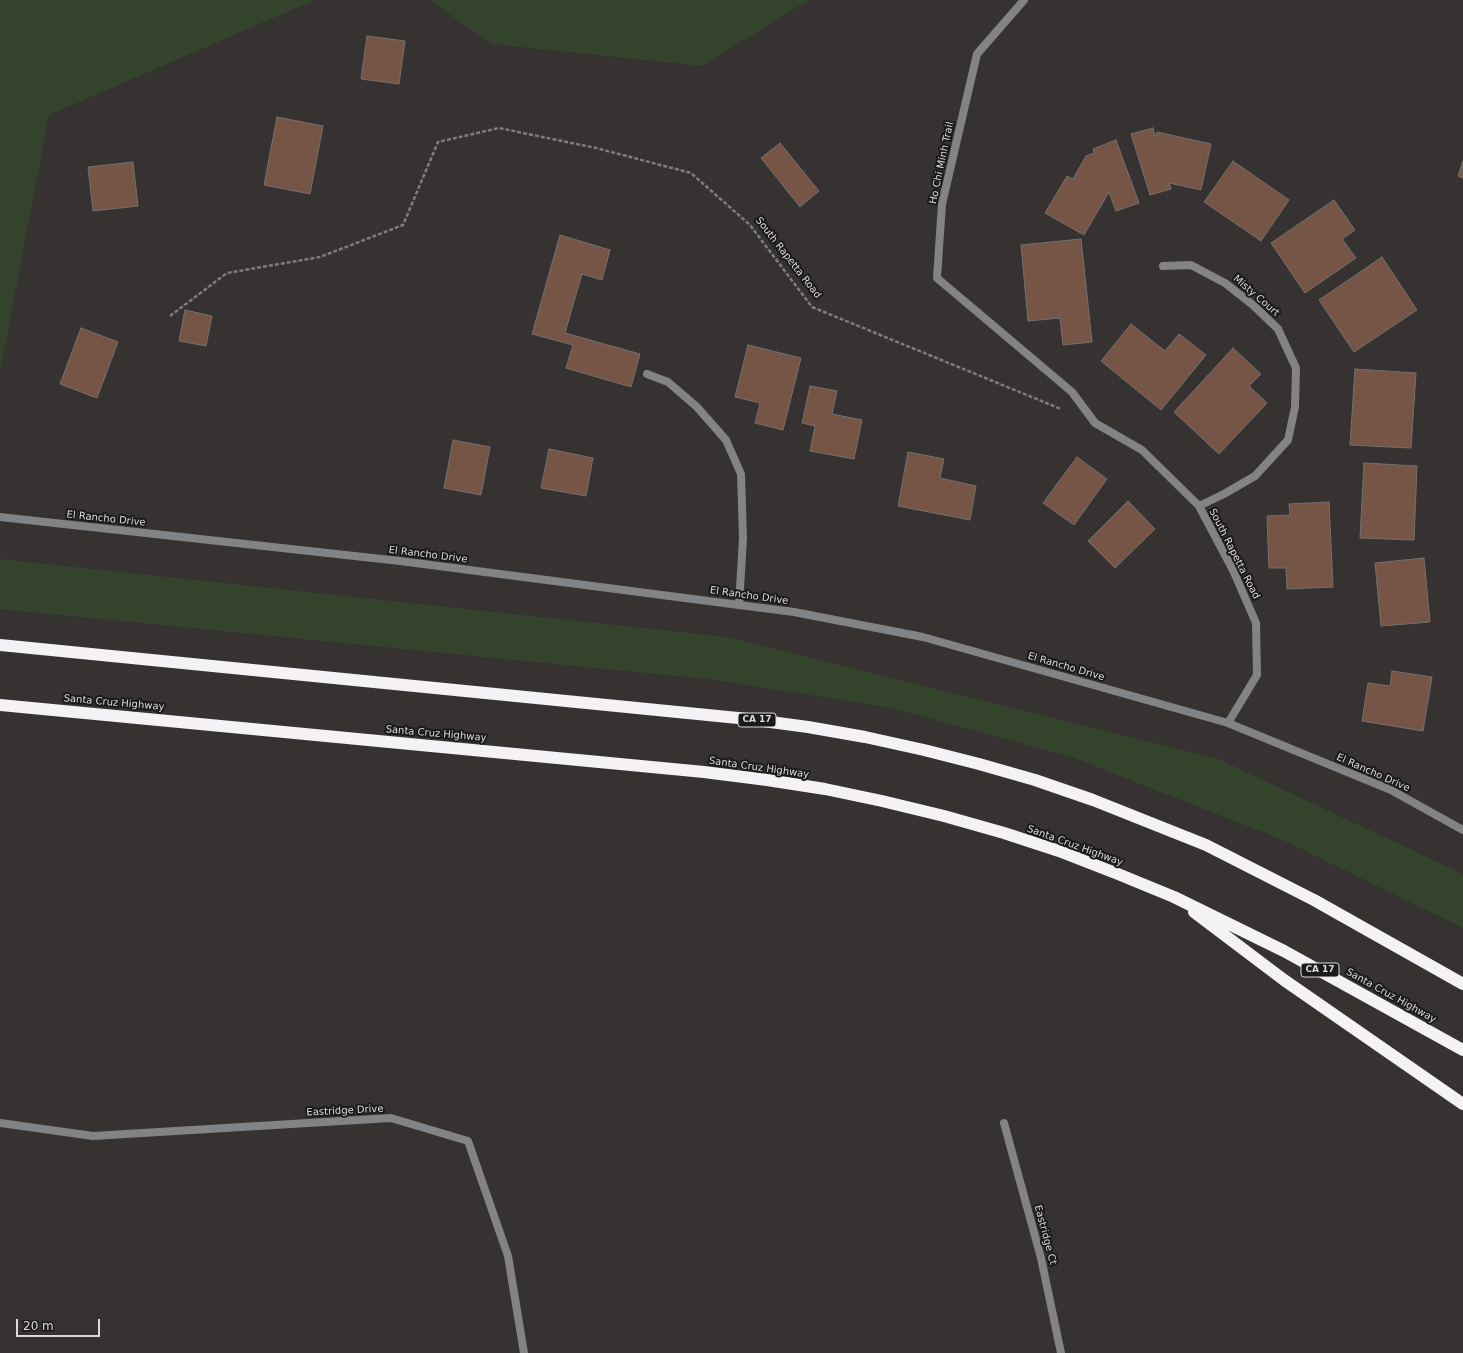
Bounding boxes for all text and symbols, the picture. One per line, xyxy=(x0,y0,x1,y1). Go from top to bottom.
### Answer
street label: Ho Chi Minh Trail xyxy=(927,121,957,205)
street label: South Rapetta Road xyxy=(753,215,823,301)
street label: Misty Court xyxy=(1231,273,1281,319)
street label: South Rapetta Road xyxy=(1206,507,1262,601)
street label: El Rancho Drive xyxy=(66,509,146,529)
street label: El Rancho Drive xyxy=(388,544,468,566)
street label: El Rancho Drive xyxy=(709,585,789,607)
street label: El Rancho Drive xyxy=(1026,650,1106,684)
street label: Santa Cruz Highway xyxy=(63,693,165,713)
road number: CA 17 xyxy=(738,713,776,727)
street label: Santa Cruz Highway xyxy=(385,724,487,744)
street label: El Rancho Drive xyxy=(1334,751,1412,795)
street label: Santa Cruz Highway xyxy=(708,755,810,781)
street label: Santa Cruz Highway xyxy=(1025,823,1125,869)
road number: CA 17 xyxy=(1301,963,1339,977)
street label: Santa Cruz Highway xyxy=(1344,966,1438,1026)
street label: Eastridge Drive xyxy=(306,1103,384,1119)
street label: Eastridge Ct xyxy=(1031,1204,1059,1266)
scale bar xyxy=(18,1311,102,1337)
text: 20 m xyxy=(23,1319,54,1333)

